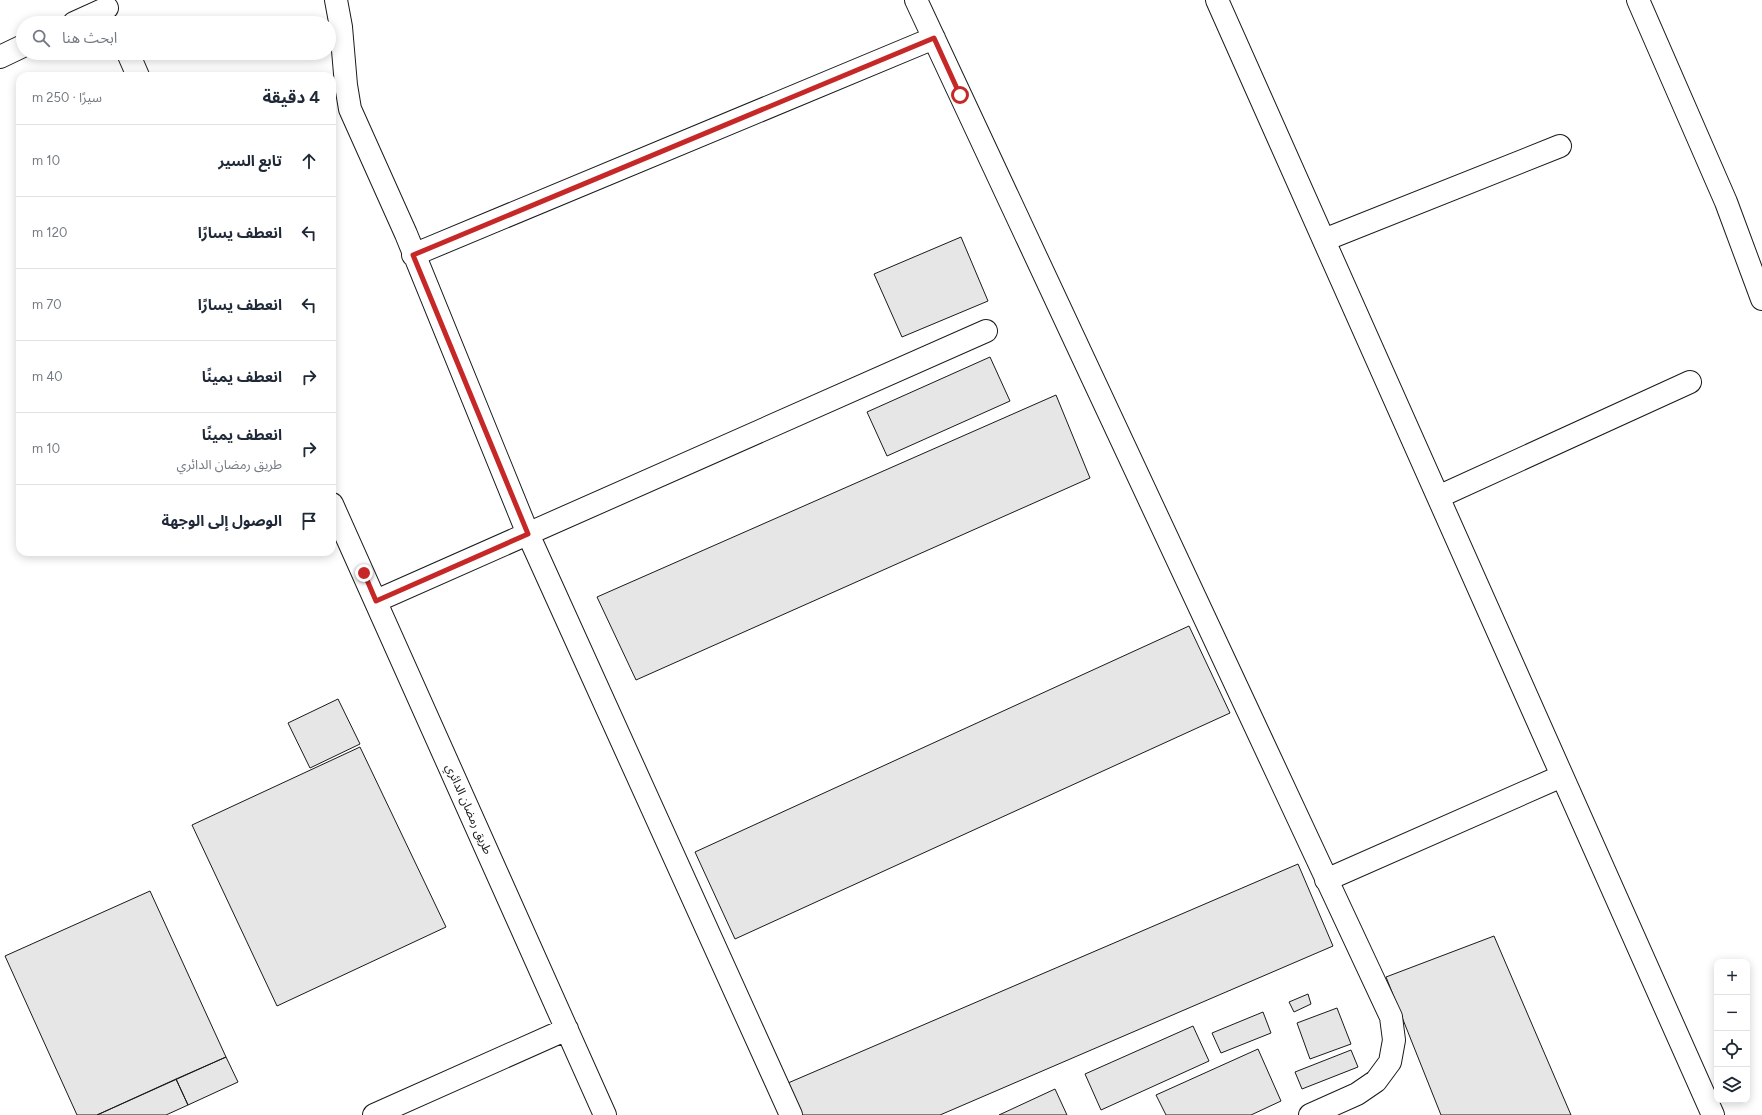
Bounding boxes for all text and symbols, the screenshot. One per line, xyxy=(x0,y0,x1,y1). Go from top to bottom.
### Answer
search box xyxy=(16,16,336,60)
icon: search xyxy=(30,27,52,49)
text: ابحث هنا xyxy=(62,29,117,47)
route start xyxy=(951,86,969,104)
text: 4 دقيقة xyxy=(262,87,320,107)
text: سيرًا · 250 m xyxy=(32,90,102,105)
icon: ahead xyxy=(298,150,320,172)
text: تابع السير xyxy=(218,152,282,170)
text: 10 m xyxy=(32,153,60,168)
icon: left xyxy=(298,222,320,244)
text: انعطف يسارًا xyxy=(198,224,282,242)
text: 120 m xyxy=(32,225,67,240)
icon: left xyxy=(298,294,320,316)
text: انعطف يسارًا xyxy=(198,296,282,314)
text: 70 m xyxy=(32,297,62,312)
icon: right xyxy=(298,366,320,388)
text: انعطف يمينًا xyxy=(202,368,282,386)
text: 40 m xyxy=(32,369,63,384)
text: انعطف يمينًا xyxy=(202,426,282,444)
icon: right xyxy=(298,438,320,460)
text: 10 m xyxy=(32,441,60,456)
text: طريق رمضان الدائري xyxy=(177,457,282,472)
icon: arrive xyxy=(298,510,320,532)
text: الوصول إلى الوجهة xyxy=(162,512,282,530)
route end xyxy=(355,564,373,582)
street label: طريق رمضان الدائري xyxy=(440,762,495,857)
map controls xyxy=(1714,959,1750,1103)
button: + xyxy=(1714,959,1750,995)
button: − xyxy=(1714,995,1750,1031)
button: locate xyxy=(1714,1031,1750,1067)
button: layers xyxy=(1714,1067,1750,1103)

